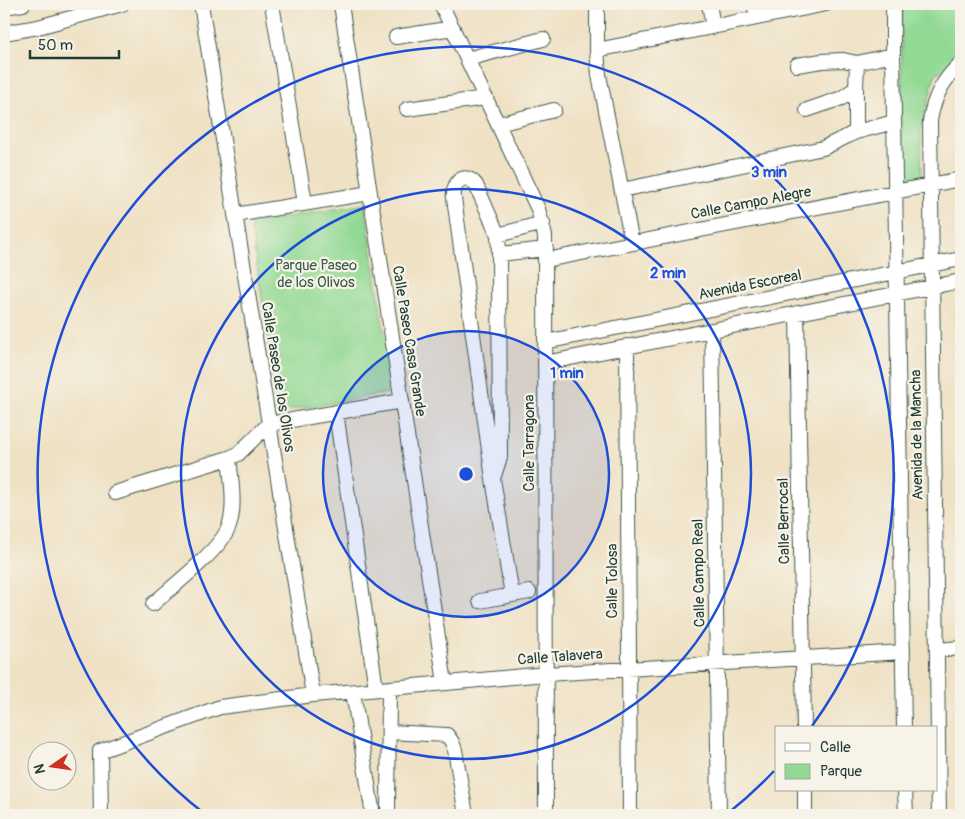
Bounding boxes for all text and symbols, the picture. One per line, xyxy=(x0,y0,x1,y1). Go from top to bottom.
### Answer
scale bar xyxy=(30,28,119,60)
text: 50 m xyxy=(38,36,73,55)
text: 3 min xyxy=(751,163,787,182)
street label: Calle Campo Alegre xyxy=(689,182,814,224)
park label: Parque Paseo de los Olivos xyxy=(275,256,357,292)
street label: Calle Paseo Casa Grande xyxy=(388,264,430,418)
text: 2 min xyxy=(650,264,686,283)
street label: Avenida Escoreal xyxy=(697,266,803,304)
street label: Calle Paseo de los Olivos xyxy=(257,301,299,454)
text: 1 min xyxy=(550,364,584,383)
street label: Avenida de la Mancha xyxy=(906,369,928,501)
street label: Calle Tarragona xyxy=(520,394,539,492)
centre of rings xyxy=(457,465,475,483)
street label: Calle Berrocal xyxy=(774,478,794,564)
street label: Calle Campo Real xyxy=(689,519,709,627)
street label: Calle Tolosa xyxy=(603,543,622,619)
street label: Calle Talavera xyxy=(517,645,603,669)
legend xyxy=(775,726,938,792)
text: Calle xyxy=(820,738,851,757)
north arrow xyxy=(28,742,78,792)
text: N xyxy=(30,762,49,775)
text: Parque xyxy=(820,762,863,781)

